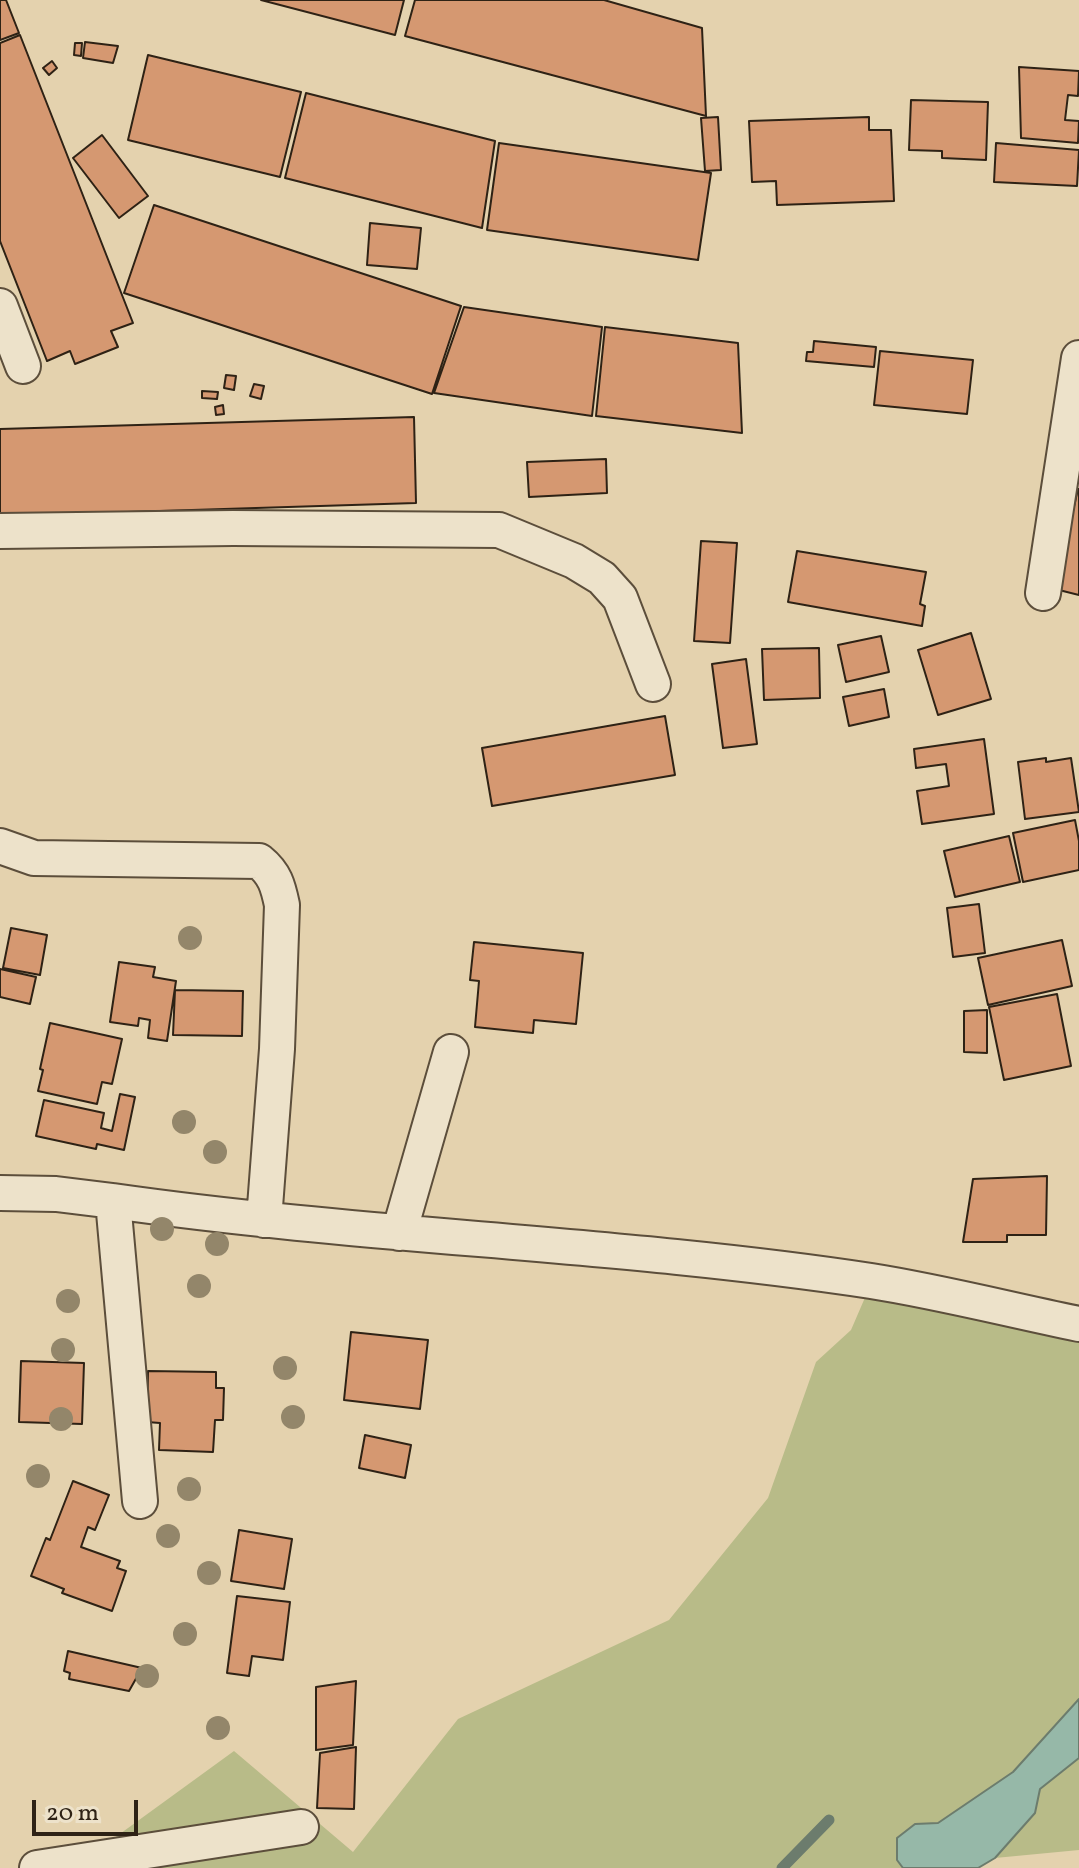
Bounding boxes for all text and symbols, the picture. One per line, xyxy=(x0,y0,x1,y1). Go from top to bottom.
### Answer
scale bar xyxy=(36,1784,142,1834)
text: 20 m xyxy=(46,1797,99,1831)

